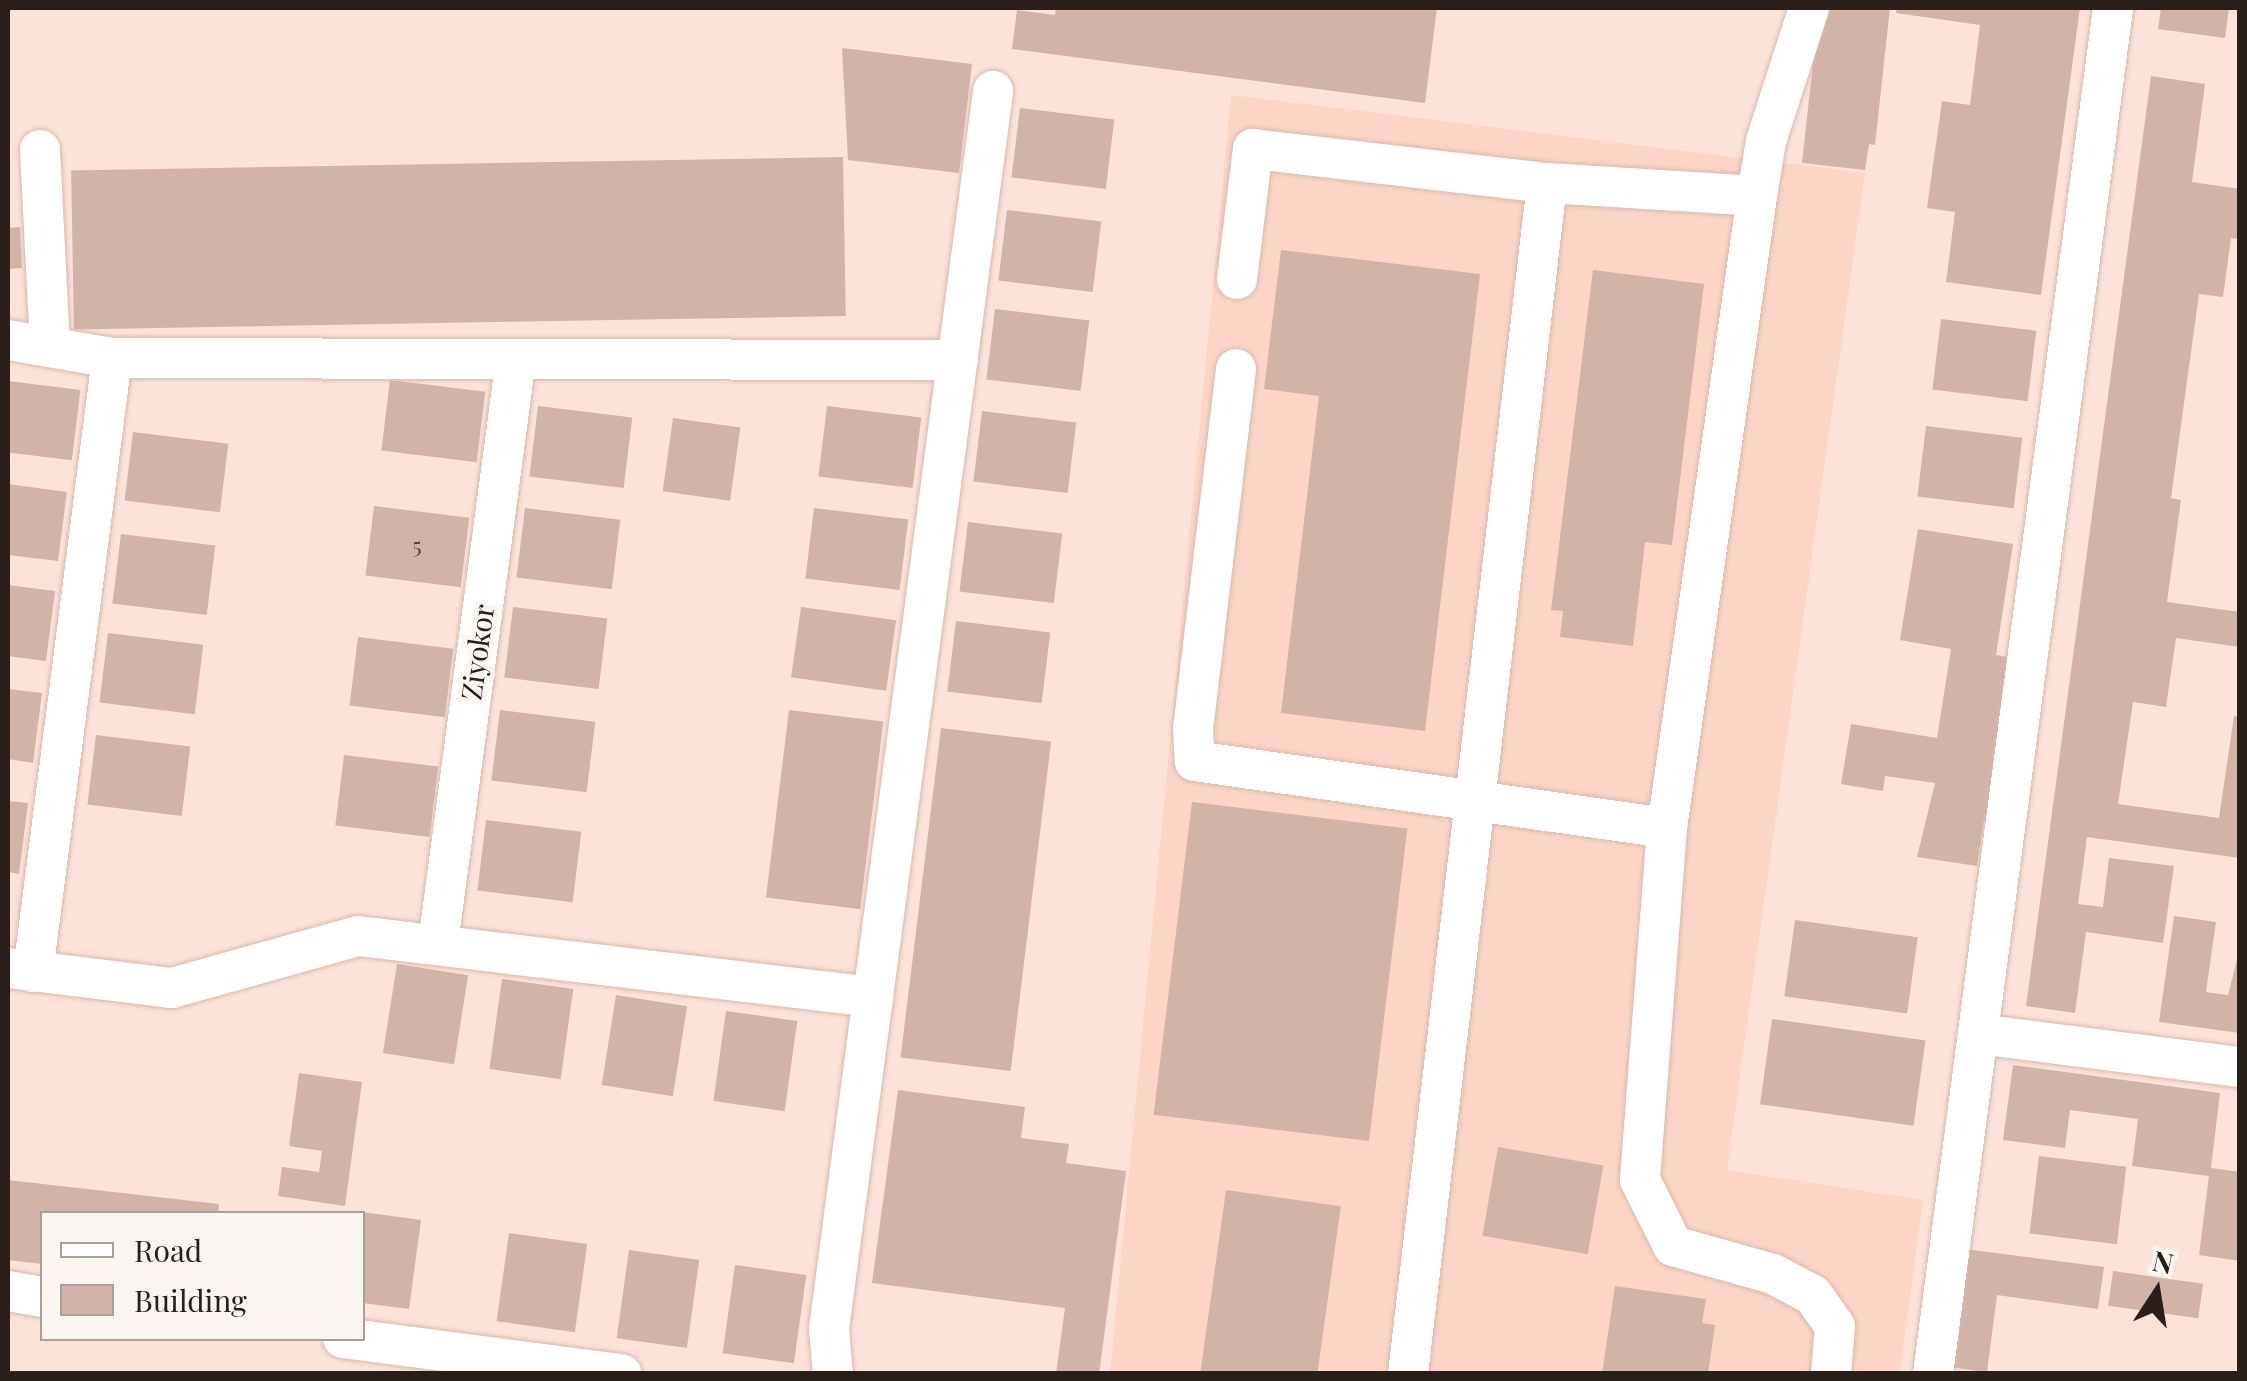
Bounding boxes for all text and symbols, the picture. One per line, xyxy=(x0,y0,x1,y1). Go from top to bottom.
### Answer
house number: 5 xyxy=(412,533,422,559)
street label: Ziyokor xyxy=(454,602,500,702)
legend xyxy=(40,1211,365,1341)
text: Road xyxy=(134,1230,202,1270)
north arrow xyxy=(2107,1241,2207,1341)
text: N xyxy=(2150,1241,2177,1281)
text: Building xyxy=(134,1280,247,1320)

